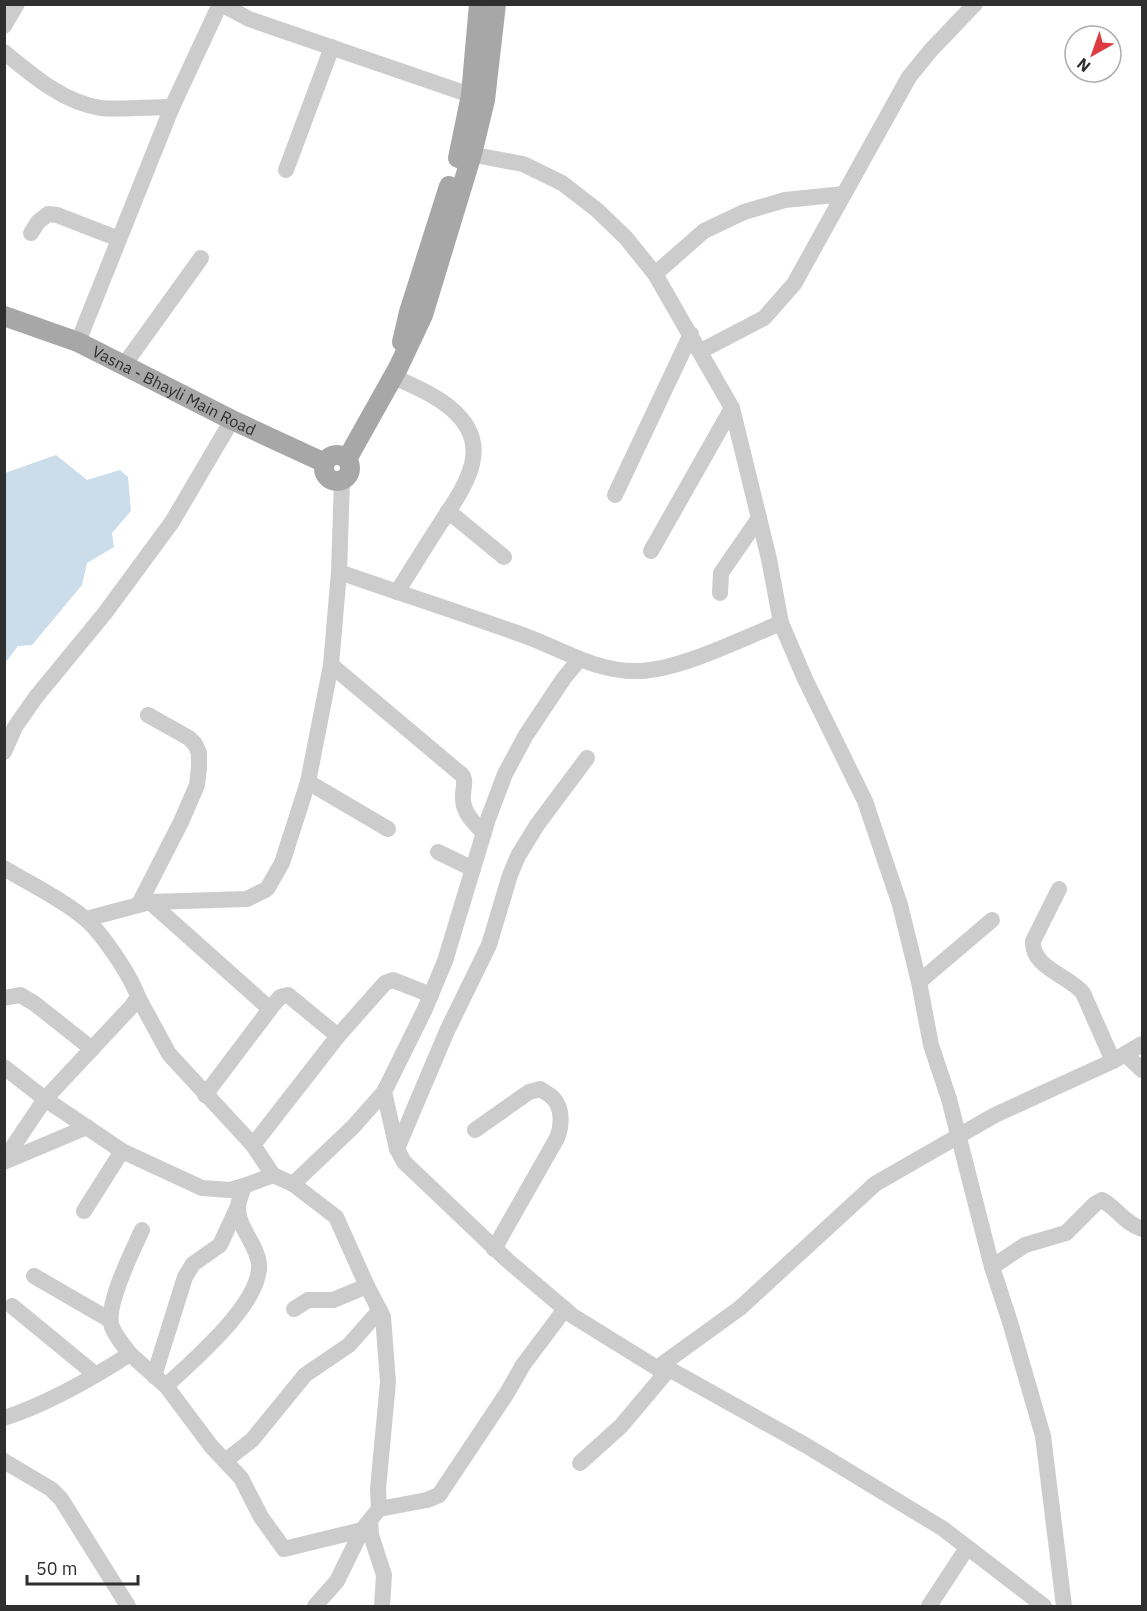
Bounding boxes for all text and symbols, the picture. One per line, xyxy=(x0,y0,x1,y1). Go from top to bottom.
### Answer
north arrow xyxy=(1063,24,1123,84)
text: N xyxy=(1072,54,1094,77)
street label: Vasna - Bhayli Main Road xyxy=(89,341,259,440)
scale bar xyxy=(27,1548,138,1586)
text: 50 m xyxy=(36,1557,78,1580)

